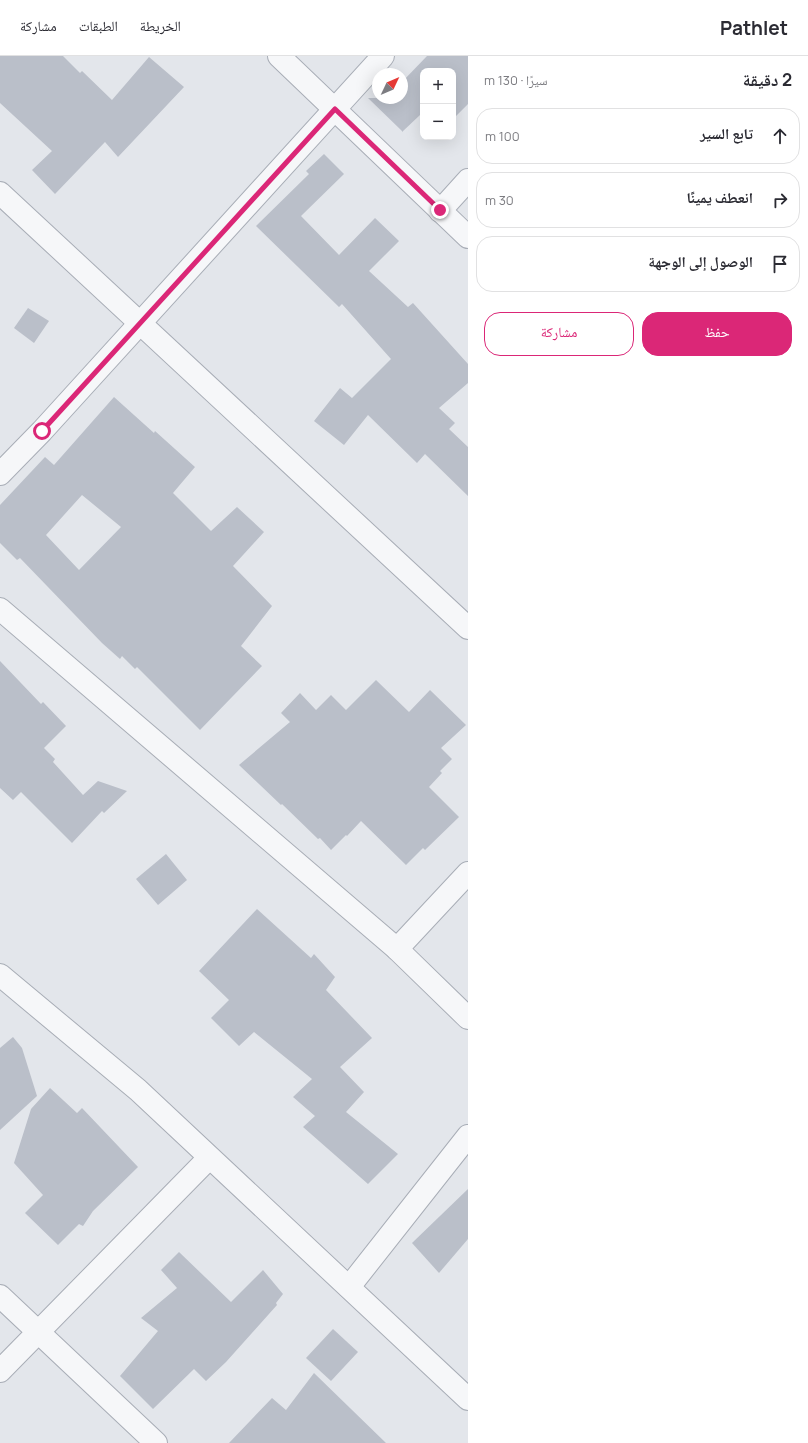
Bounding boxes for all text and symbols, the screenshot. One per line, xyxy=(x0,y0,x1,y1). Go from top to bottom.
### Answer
text: Pathlet xyxy=(720,15,788,41)
text: مشاركة xyxy=(20,16,57,35)
text: الطبقات xyxy=(79,16,118,35)
text: الخريطة xyxy=(140,16,181,35)
north arrow xyxy=(372,68,408,104)
map controls xyxy=(420,68,456,140)
button: + xyxy=(420,68,456,104)
text: 2 دقيقة xyxy=(743,68,792,91)
text: سيرًا · 130 m xyxy=(484,71,548,89)
button: − xyxy=(420,104,456,140)
text: تابع السير xyxy=(700,123,753,144)
icon: ahead xyxy=(769,125,791,147)
text: 100 m xyxy=(485,127,520,145)
text: انعطف يمينًا xyxy=(686,187,753,208)
icon: right xyxy=(769,189,791,211)
text: 30 m xyxy=(485,191,514,209)
route end xyxy=(431,201,449,219)
text: الوصول إلى الوجهة xyxy=(648,251,753,272)
icon: arrive xyxy=(769,253,791,275)
button: مشاركة xyxy=(484,312,634,356)
button: حفظ xyxy=(642,312,792,356)
route start xyxy=(33,422,51,440)

